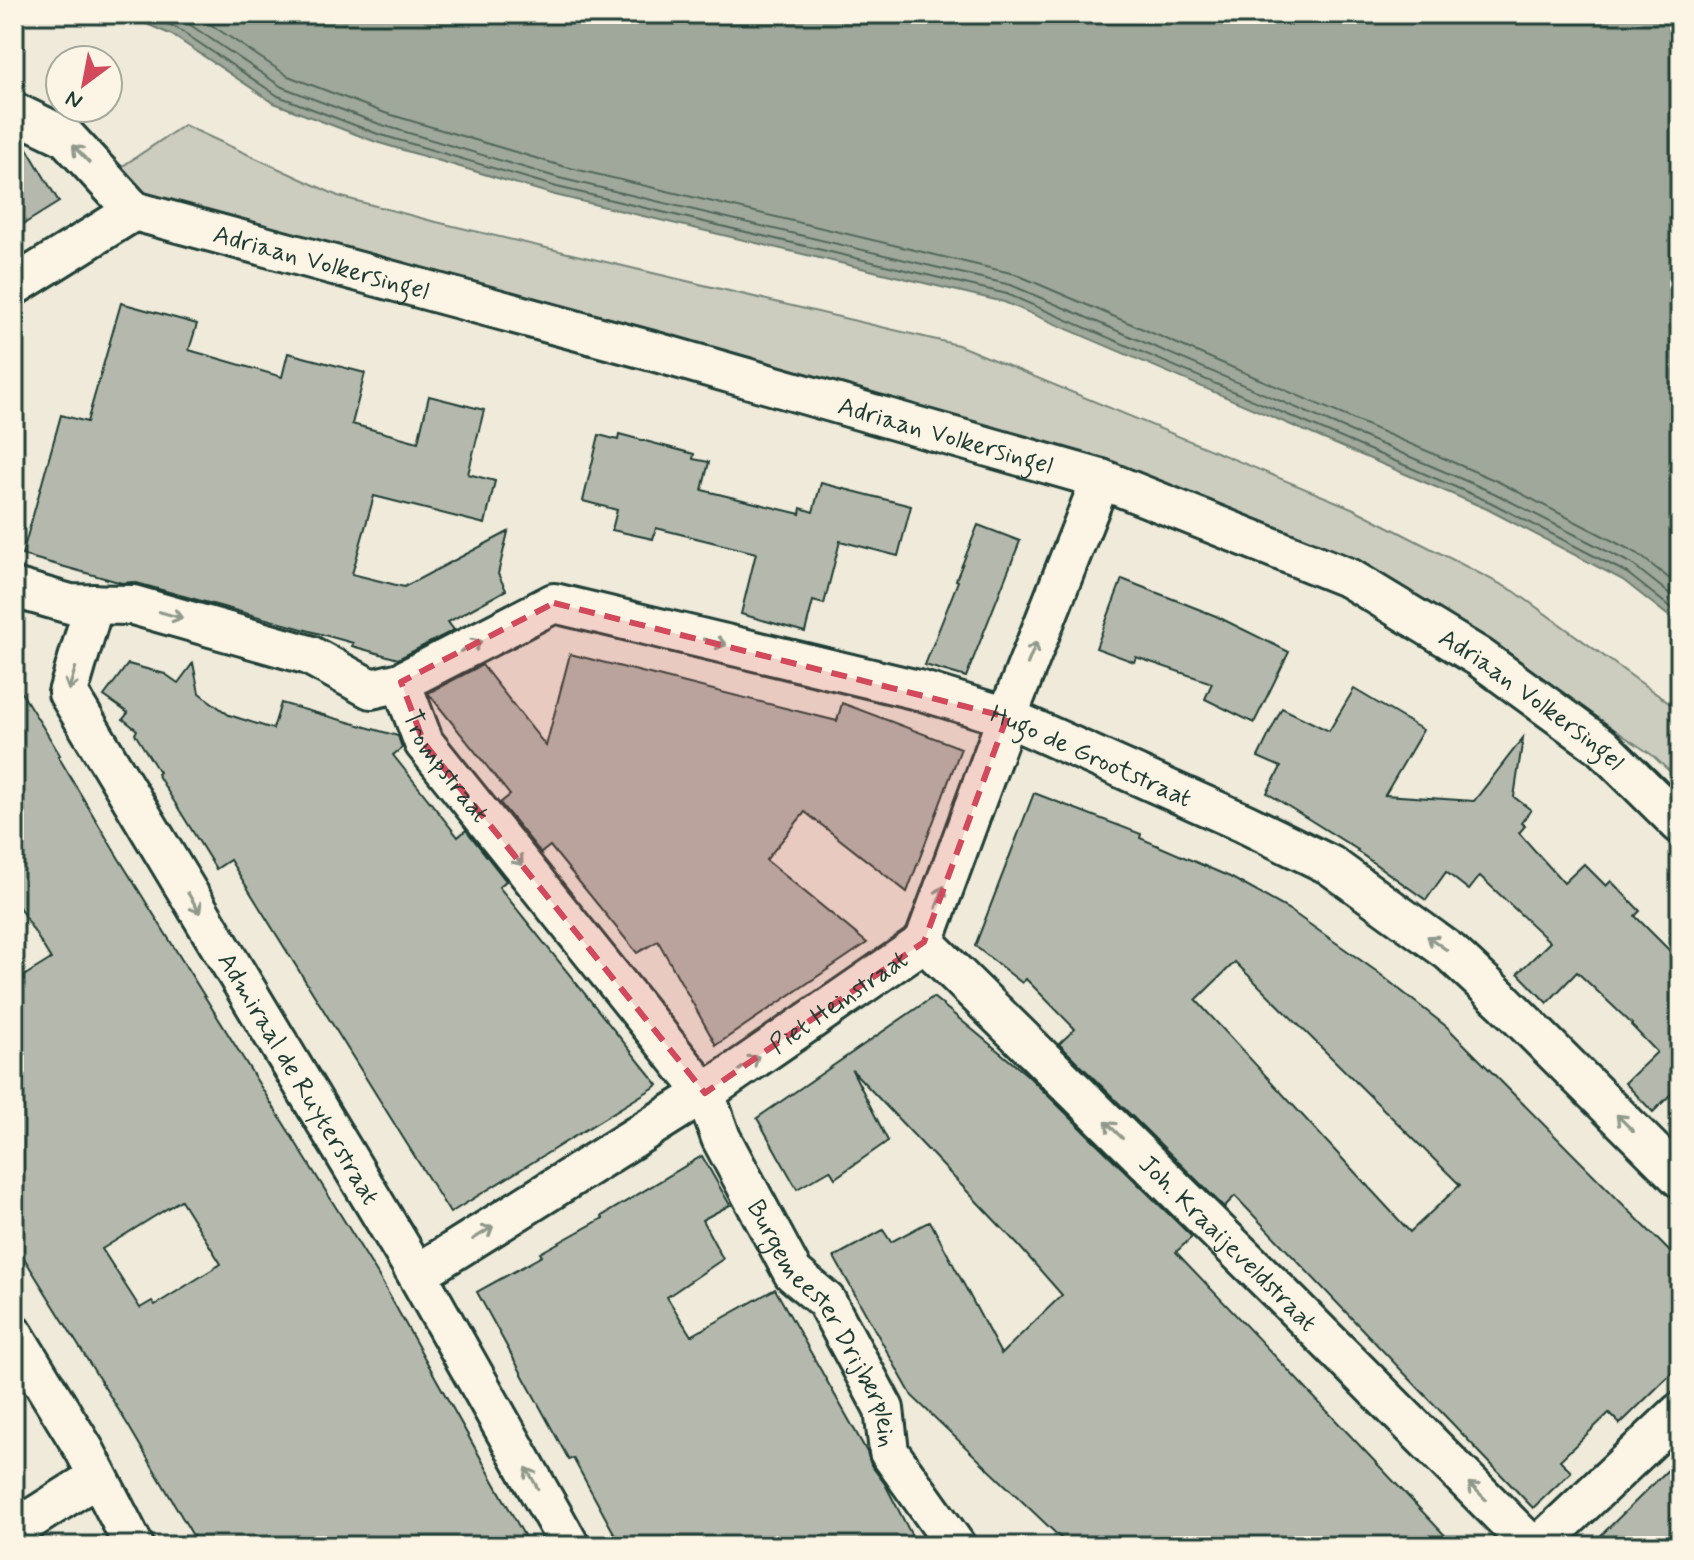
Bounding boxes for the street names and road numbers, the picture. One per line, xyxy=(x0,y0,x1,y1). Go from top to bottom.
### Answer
street label: Adriaan Volkersingel xyxy=(209,218,432,309)
street label: Adriaan Volkersingel xyxy=(834,390,1057,483)
street label: Adriaan Volkersingel xyxy=(1432,621,1631,779)
street label: Hugo de Grootstraat xyxy=(986,698,1197,816)
street label: Trompstraat xyxy=(394,705,496,830)
street label: Piet Heinstraat xyxy=(764,943,915,1062)
street label: Admiraal de Ruyterstraat xyxy=(209,947,387,1212)
street label: Joh. Kraaijeveldstraat xyxy=(1131,1148,1324,1340)
street label: Burgemeester Drijberplein xyxy=(738,1194,903,1449)

